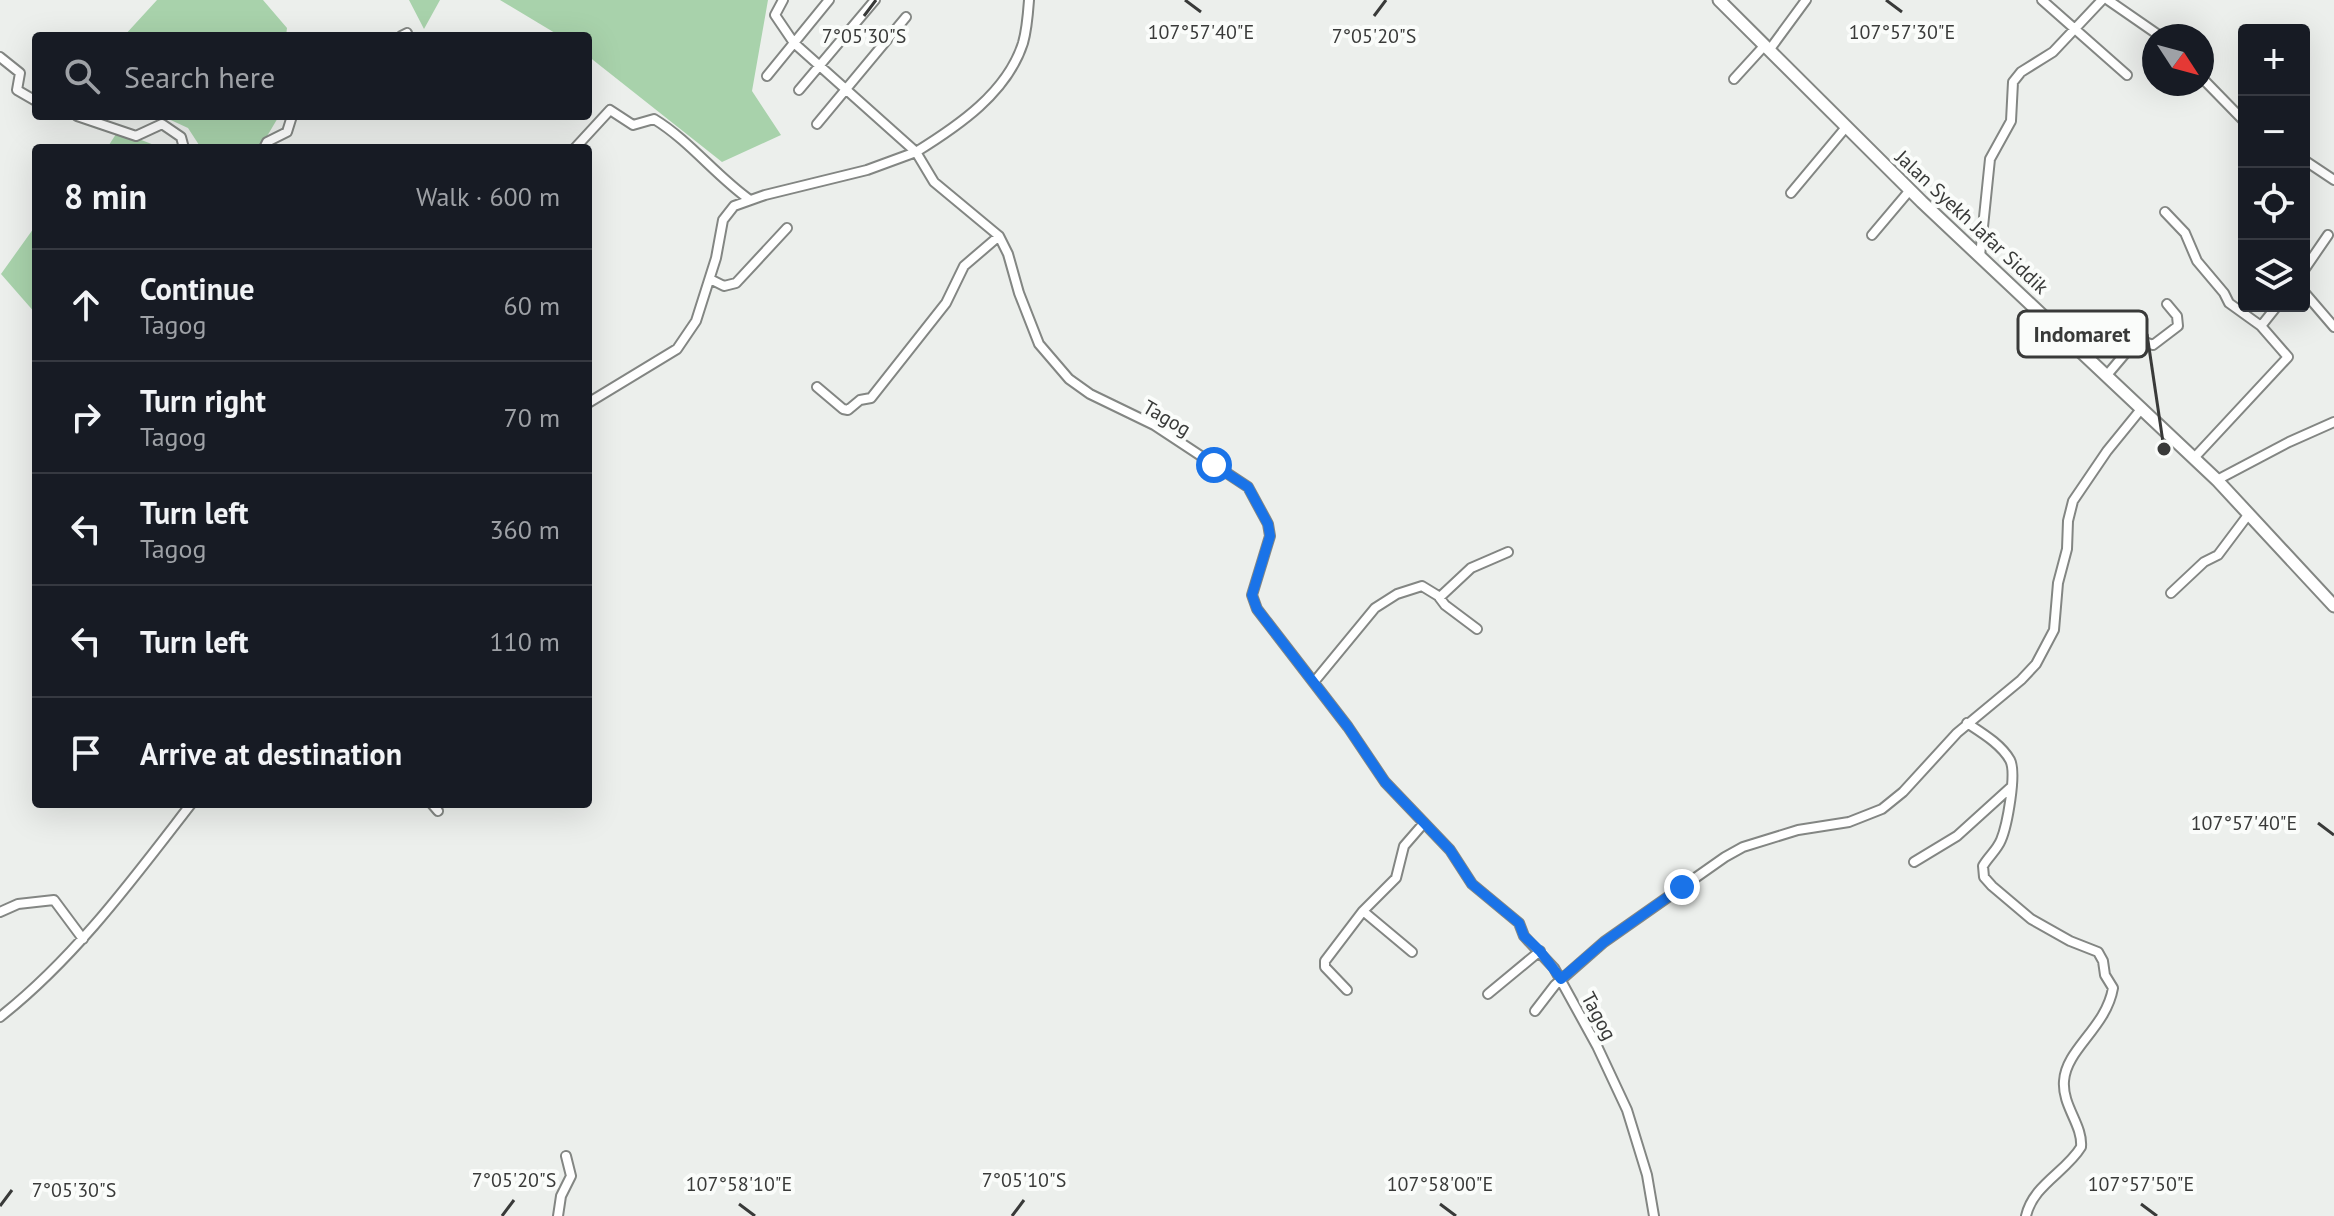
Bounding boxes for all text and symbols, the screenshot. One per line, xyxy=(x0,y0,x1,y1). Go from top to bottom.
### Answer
text: 107°57'40"E xyxy=(1148,19,1254,45)
text: 107°57'30"E xyxy=(1849,19,1955,45)
text: 7°05'30"S xyxy=(822,23,906,49)
text: 7°05'20"S xyxy=(1332,23,1416,49)
north arrow xyxy=(2142,24,2214,96)
map controls xyxy=(2238,24,2310,312)
button: + xyxy=(2238,24,2310,96)
search box xyxy=(32,32,592,120)
icon: search xyxy=(60,54,104,98)
text: Search here xyxy=(124,57,275,96)
button: − xyxy=(2238,96,2310,168)
street label: Jalan Syekh Jafar Siddik xyxy=(1889,144,2054,300)
button: locate xyxy=(2238,168,2310,240)
text: 8 min xyxy=(64,174,147,218)
text: Walk · 600 m xyxy=(416,180,560,213)
button: layers xyxy=(2238,240,2310,312)
text: Continue xyxy=(140,269,254,308)
icon: ahead xyxy=(64,283,108,327)
text: 60 m xyxy=(504,289,560,322)
text: Tagog xyxy=(140,308,206,341)
callout: Indomaret xyxy=(2018,311,2147,357)
text: Indomaret xyxy=(2033,320,2131,348)
text: Turn right xyxy=(140,381,266,420)
street label: Tagog xyxy=(1138,394,1196,442)
icon: right xyxy=(64,395,108,439)
text: 70 m xyxy=(504,401,560,434)
text: Tagog xyxy=(140,420,206,453)
route start xyxy=(1196,447,1232,483)
text: Turn left xyxy=(140,493,248,532)
icon: left xyxy=(64,507,108,551)
text: 360 m xyxy=(489,513,560,546)
text: Tagog xyxy=(140,532,206,565)
icon: left xyxy=(64,619,108,663)
text: Turn left xyxy=(140,622,248,661)
text: 110 m xyxy=(489,625,560,658)
icon: arrive xyxy=(64,731,108,775)
text: Arrive at destination xyxy=(140,734,402,773)
text: 107°57'40"E xyxy=(2191,810,2297,836)
route end xyxy=(1664,869,1700,905)
street label: Tagog xyxy=(1576,987,1622,1045)
text: 7°05'20"S xyxy=(472,1167,556,1193)
text: 7°05'10"S xyxy=(982,1167,1066,1193)
text: 107°58'10"E xyxy=(686,1171,792,1197)
text: 107°58'00"E xyxy=(1387,1171,1493,1197)
text: 107°57'50"E xyxy=(2088,1171,2194,1197)
text: 7°05'30"S xyxy=(32,1177,116,1203)

